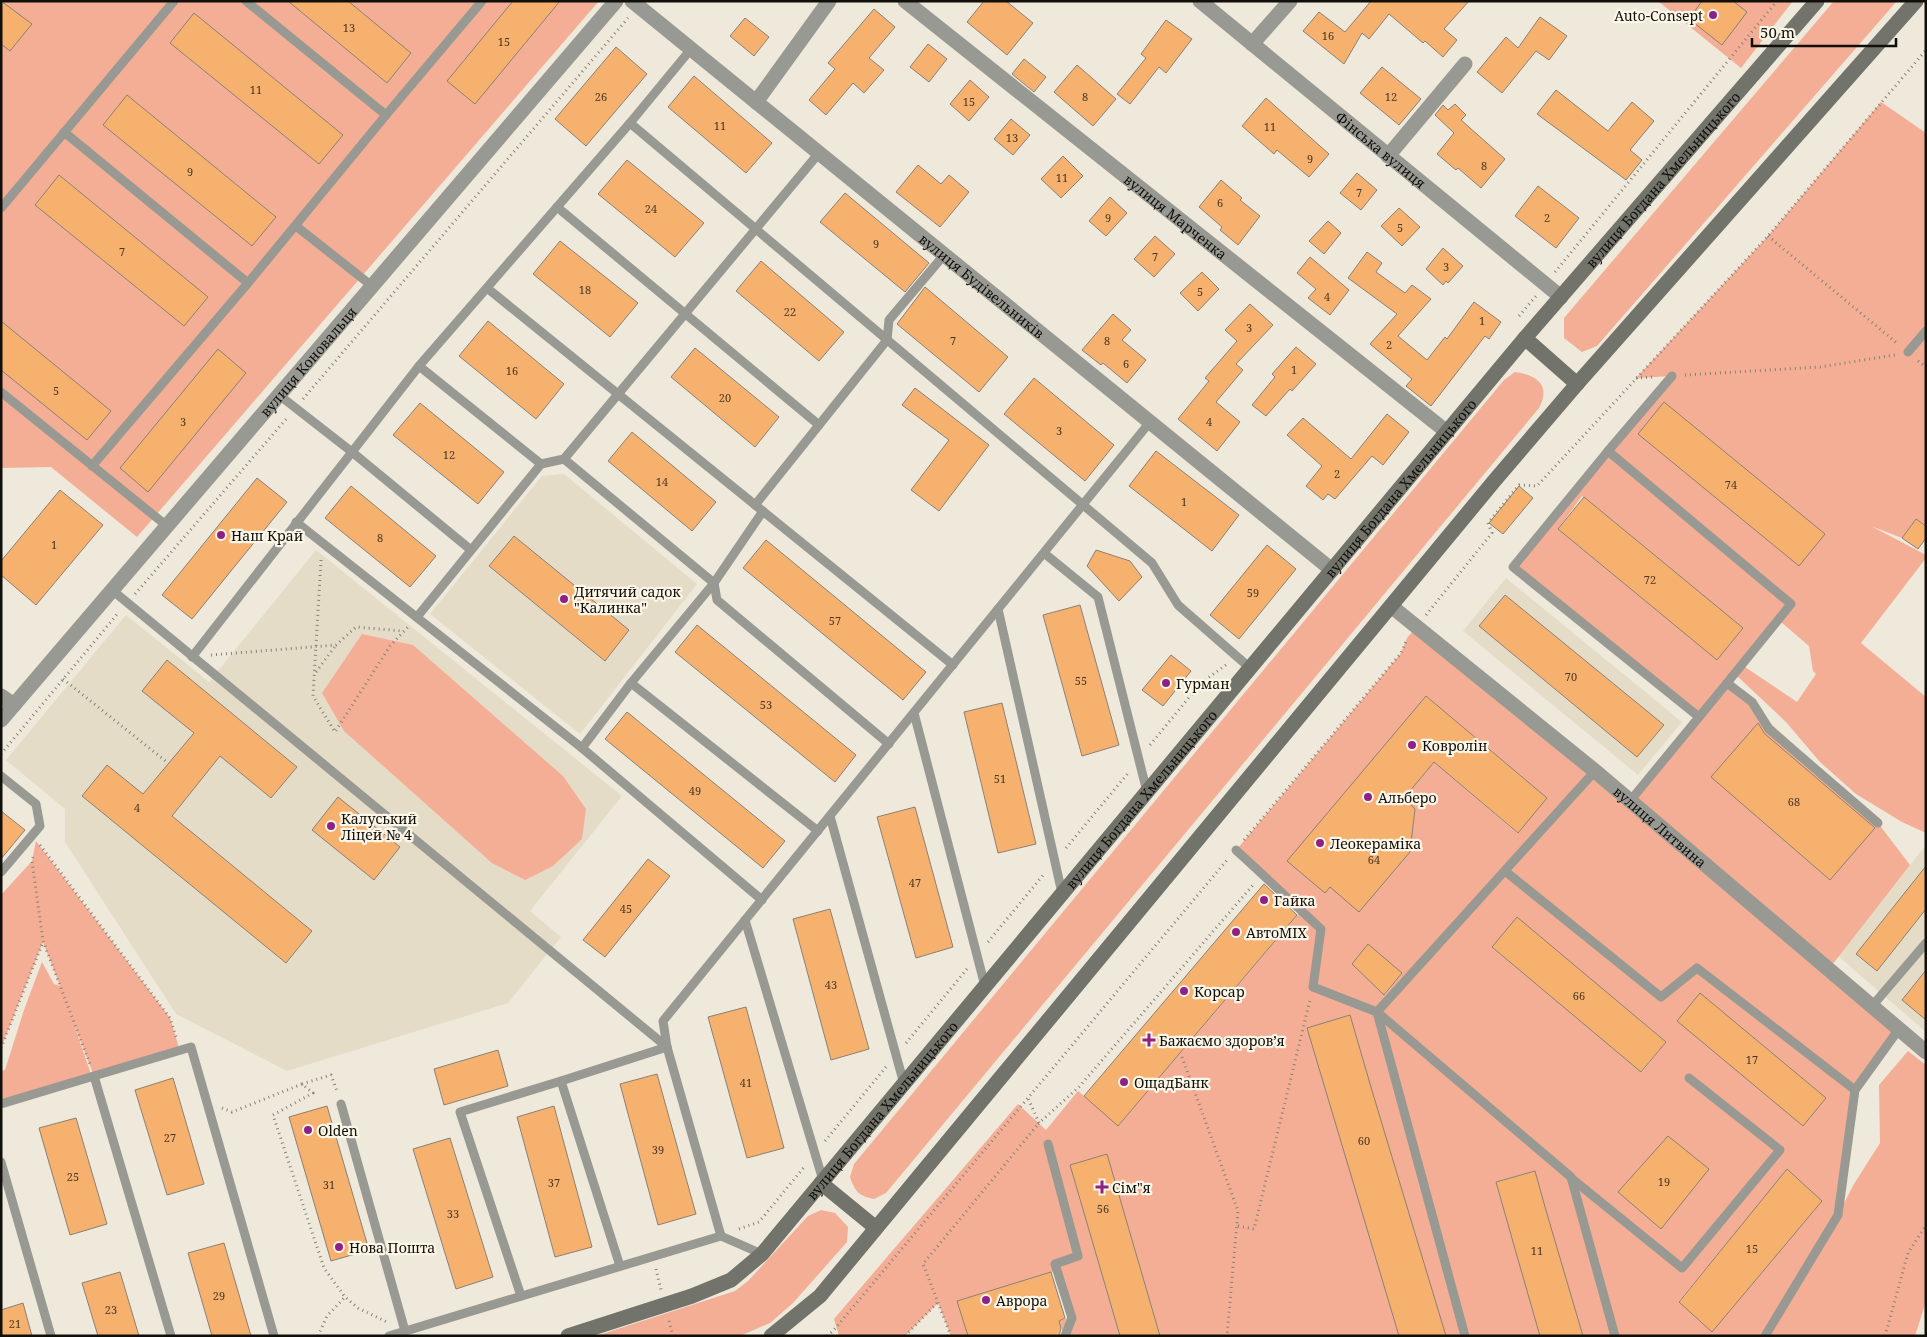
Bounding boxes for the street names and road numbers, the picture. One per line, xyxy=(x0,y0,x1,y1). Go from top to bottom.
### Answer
street label: вулиця Богдана Хмельницького xyxy=(1581,87,1744,271)
street label: Фінська вулиця xyxy=(1332,107,1430,192)
street label: вулиця Марченка xyxy=(1120,169,1231,263)
street label: вулиця Будівельників xyxy=(915,229,1049,342)
street label: вулиця Коновальця xyxy=(255,302,360,420)
street label: вулиця Богдана Хмельницького xyxy=(1320,395,1480,581)
street label: вулиця Богдана Хмельницького xyxy=(1061,706,1221,892)
street label: вулиця Литвина xyxy=(1610,782,1711,871)
street label: вулиця Богдана Хмельницького xyxy=(802,1017,962,1204)

